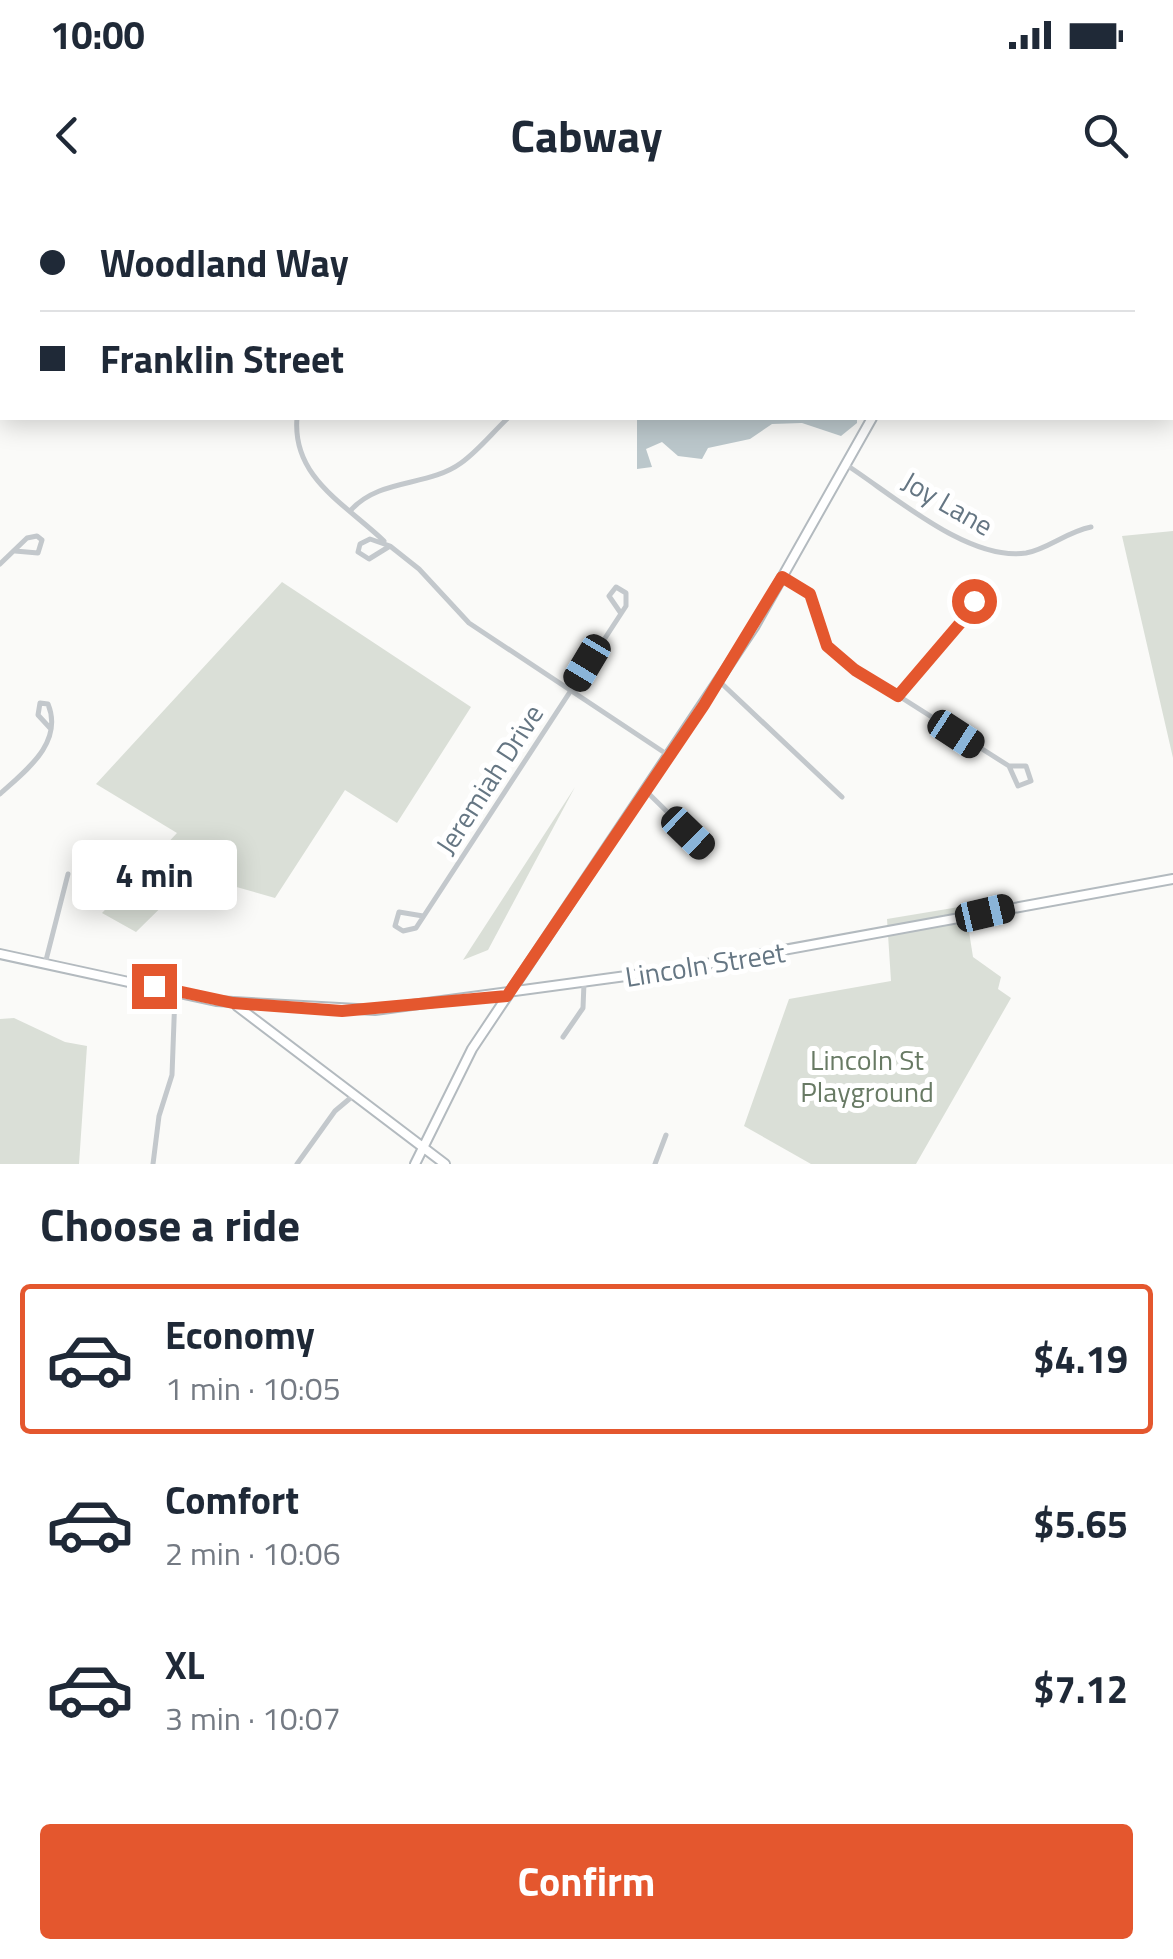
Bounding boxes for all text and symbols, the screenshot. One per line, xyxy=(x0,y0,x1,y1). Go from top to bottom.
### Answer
text: 10:00 xyxy=(50,6,145,64)
text: Cabway xyxy=(511,101,662,169)
icon: back xyxy=(40,108,95,163)
icon: search xyxy=(1078,108,1133,163)
text: Woodland Way xyxy=(100,234,349,292)
text: Franklin Street xyxy=(100,330,344,388)
street label: Joy Lane xyxy=(894,460,1002,546)
route start xyxy=(952,579,997,624)
car xyxy=(559,630,615,696)
street label: Jeremiah Drive xyxy=(424,695,554,863)
car xyxy=(923,705,989,763)
car xyxy=(656,801,720,865)
callout: 4 min xyxy=(72,841,236,911)
text: 4 min xyxy=(116,851,193,899)
car xyxy=(952,892,1018,934)
street label: Lincoln Street xyxy=(622,930,788,998)
route end xyxy=(132,964,177,1009)
park label: Lincoln St Playground xyxy=(800,1038,934,1113)
text: Choose a ride xyxy=(40,1190,300,1258)
text: Economy xyxy=(165,1306,315,1364)
icon: car xyxy=(45,1314,135,1404)
text: $4.19 xyxy=(1033,1330,1128,1388)
text: 1 min · 10:05 xyxy=(165,1364,341,1412)
text: Comfort xyxy=(165,1471,299,1529)
icon: car xyxy=(45,1479,135,1569)
text: $5.65 xyxy=(1033,1495,1128,1553)
text: 2 min · 10:06 xyxy=(165,1529,341,1577)
text: XL xyxy=(165,1636,205,1694)
icon: car xyxy=(45,1644,135,1734)
text: $7.12 xyxy=(1033,1660,1128,1718)
text: 3 min · 10:07 xyxy=(165,1694,341,1742)
button: Confirm xyxy=(40,1824,1133,1939)

